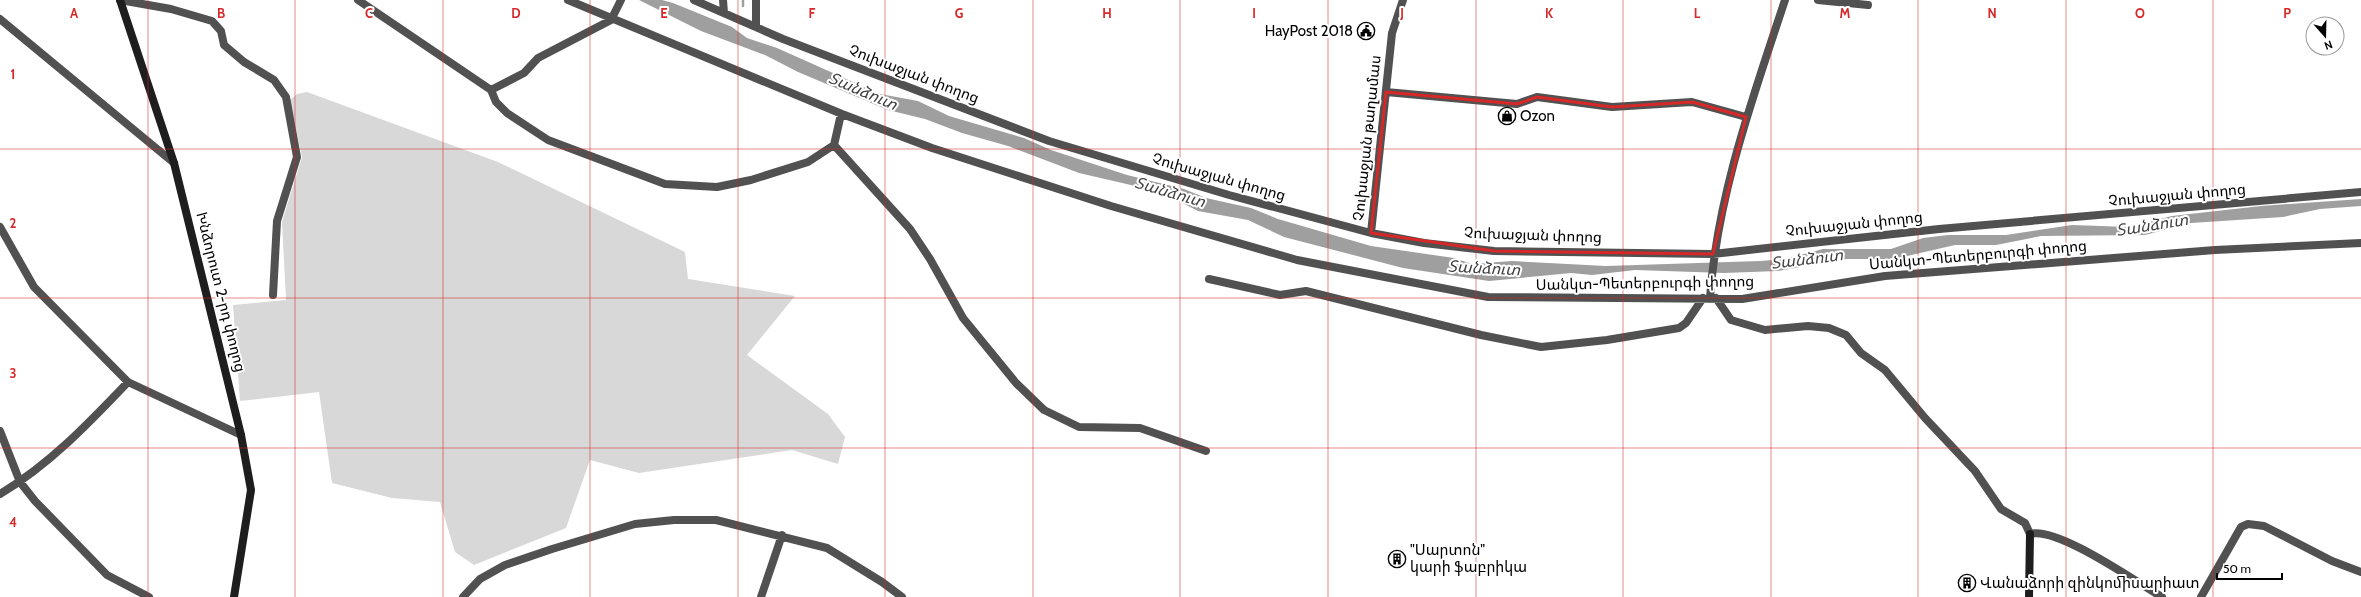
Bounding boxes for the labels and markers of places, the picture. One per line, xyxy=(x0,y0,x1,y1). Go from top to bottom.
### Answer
public building icon: HayPost 2018 xyxy=(1356,21,1376,41)
place label: HayPost 2018 xyxy=(1265,22,1353,40)
shop icon: Ozon xyxy=(1497,106,1517,126)
place label: Ozon xyxy=(1520,107,1555,125)
place label: "Սարտոն" կարի ֆաբրիկա xyxy=(1410,541,1527,576)
building icon: "Սարտոն" կարի ֆաբրիկա xyxy=(1387,549,1407,569)
building icon: Վանաձորի զինկոմիսարիատ xyxy=(1957,573,1977,593)
place label: Վանաձորի զինկոմիսարիատ xyxy=(1980,574,2200,592)

